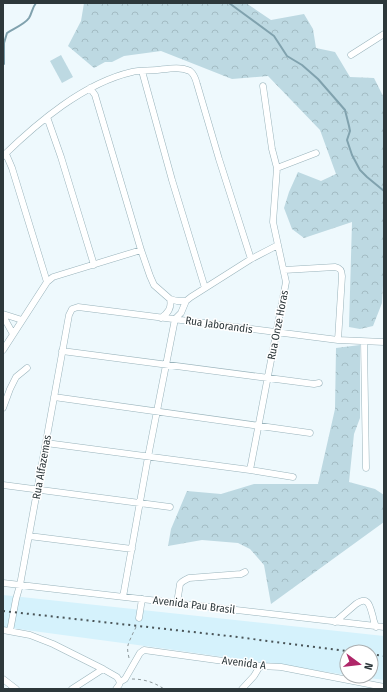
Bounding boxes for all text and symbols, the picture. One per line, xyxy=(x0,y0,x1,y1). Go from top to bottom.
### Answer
street label: Rua Onze Horas xyxy=(265,289,291,361)
street label: Rua Jaborandis xyxy=(185,314,254,336)
street label: Rua Alfazemas xyxy=(30,434,54,500)
street label: Avenida Pau Brasil xyxy=(152,594,236,616)
north arrow xyxy=(339,644,379,684)
street label: Avenida A xyxy=(221,654,267,672)
text: N xyxy=(361,662,375,671)

